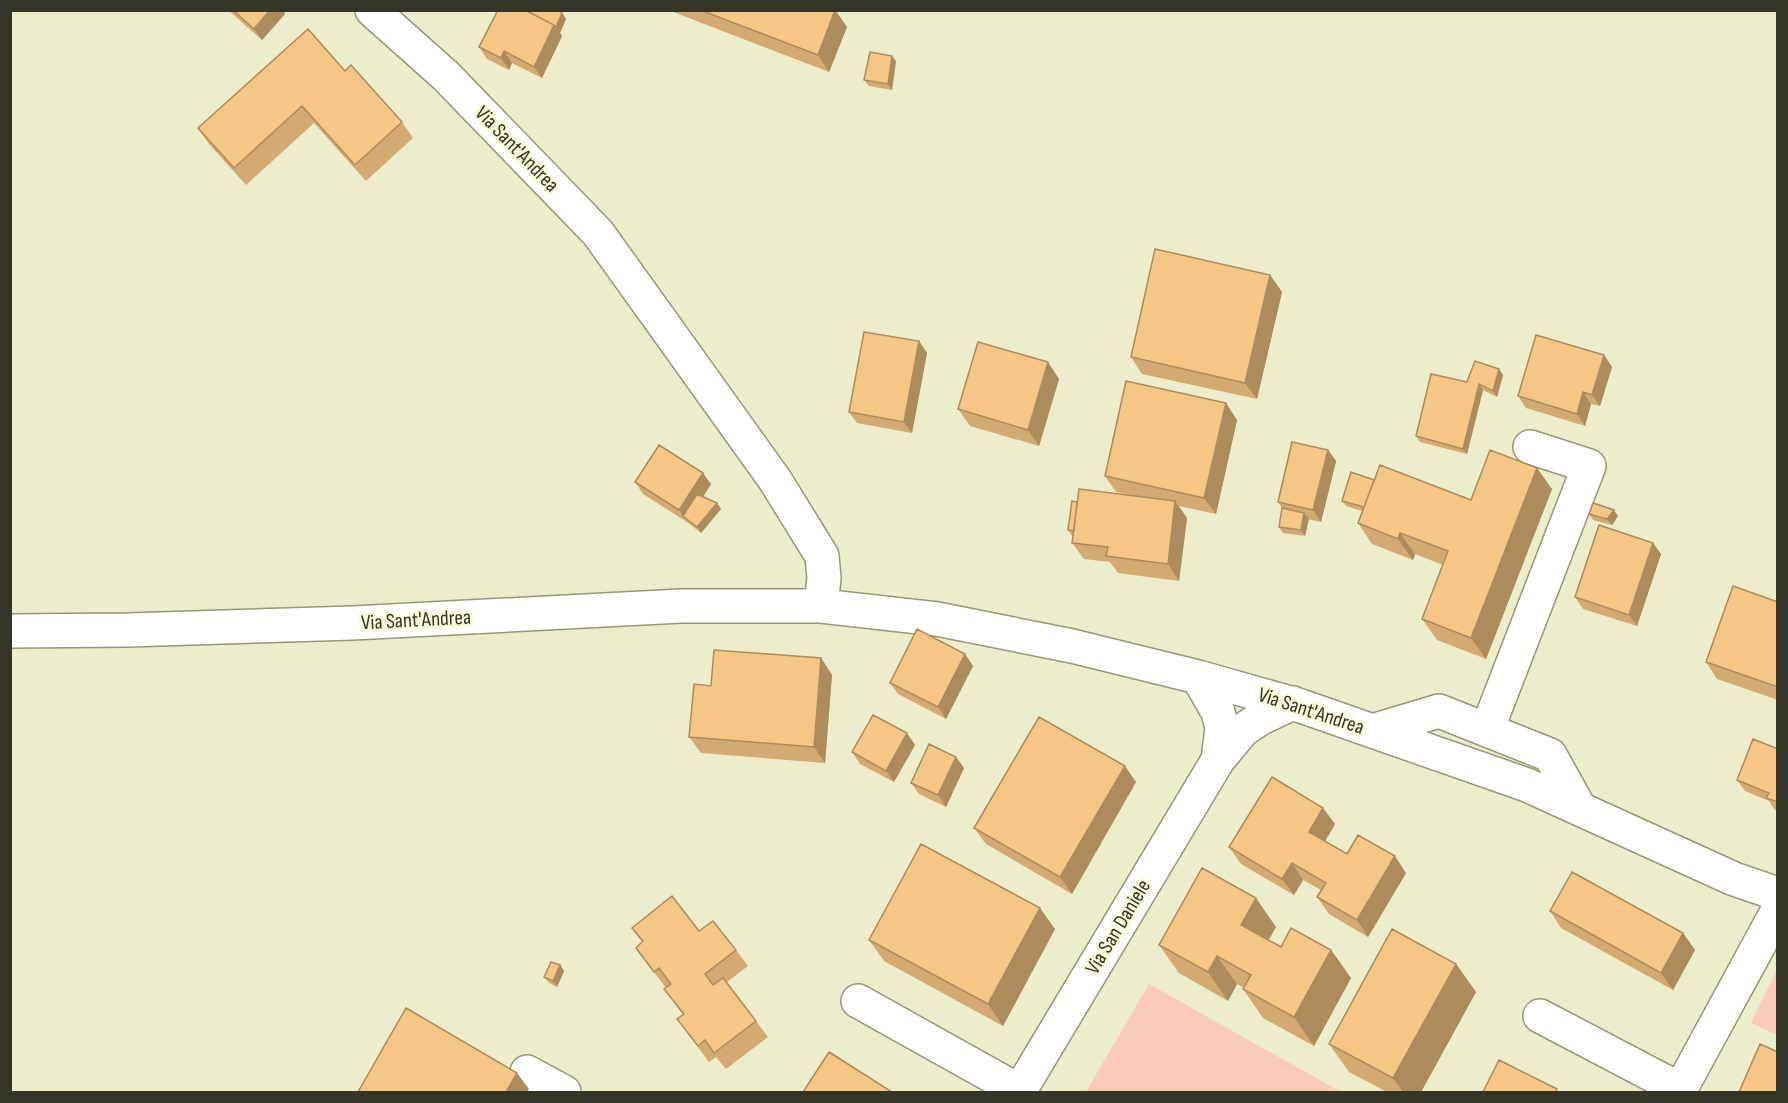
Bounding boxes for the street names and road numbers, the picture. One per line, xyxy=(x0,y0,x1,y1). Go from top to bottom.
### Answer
street label: Via Sant'Andrea xyxy=(470,101,564,197)
street label: Via Sant'Andrea xyxy=(360,605,472,635)
street label: Via Sant'Andrea xyxy=(1255,682,1367,740)
street label: Via San Daniele xyxy=(1080,875,1156,979)

